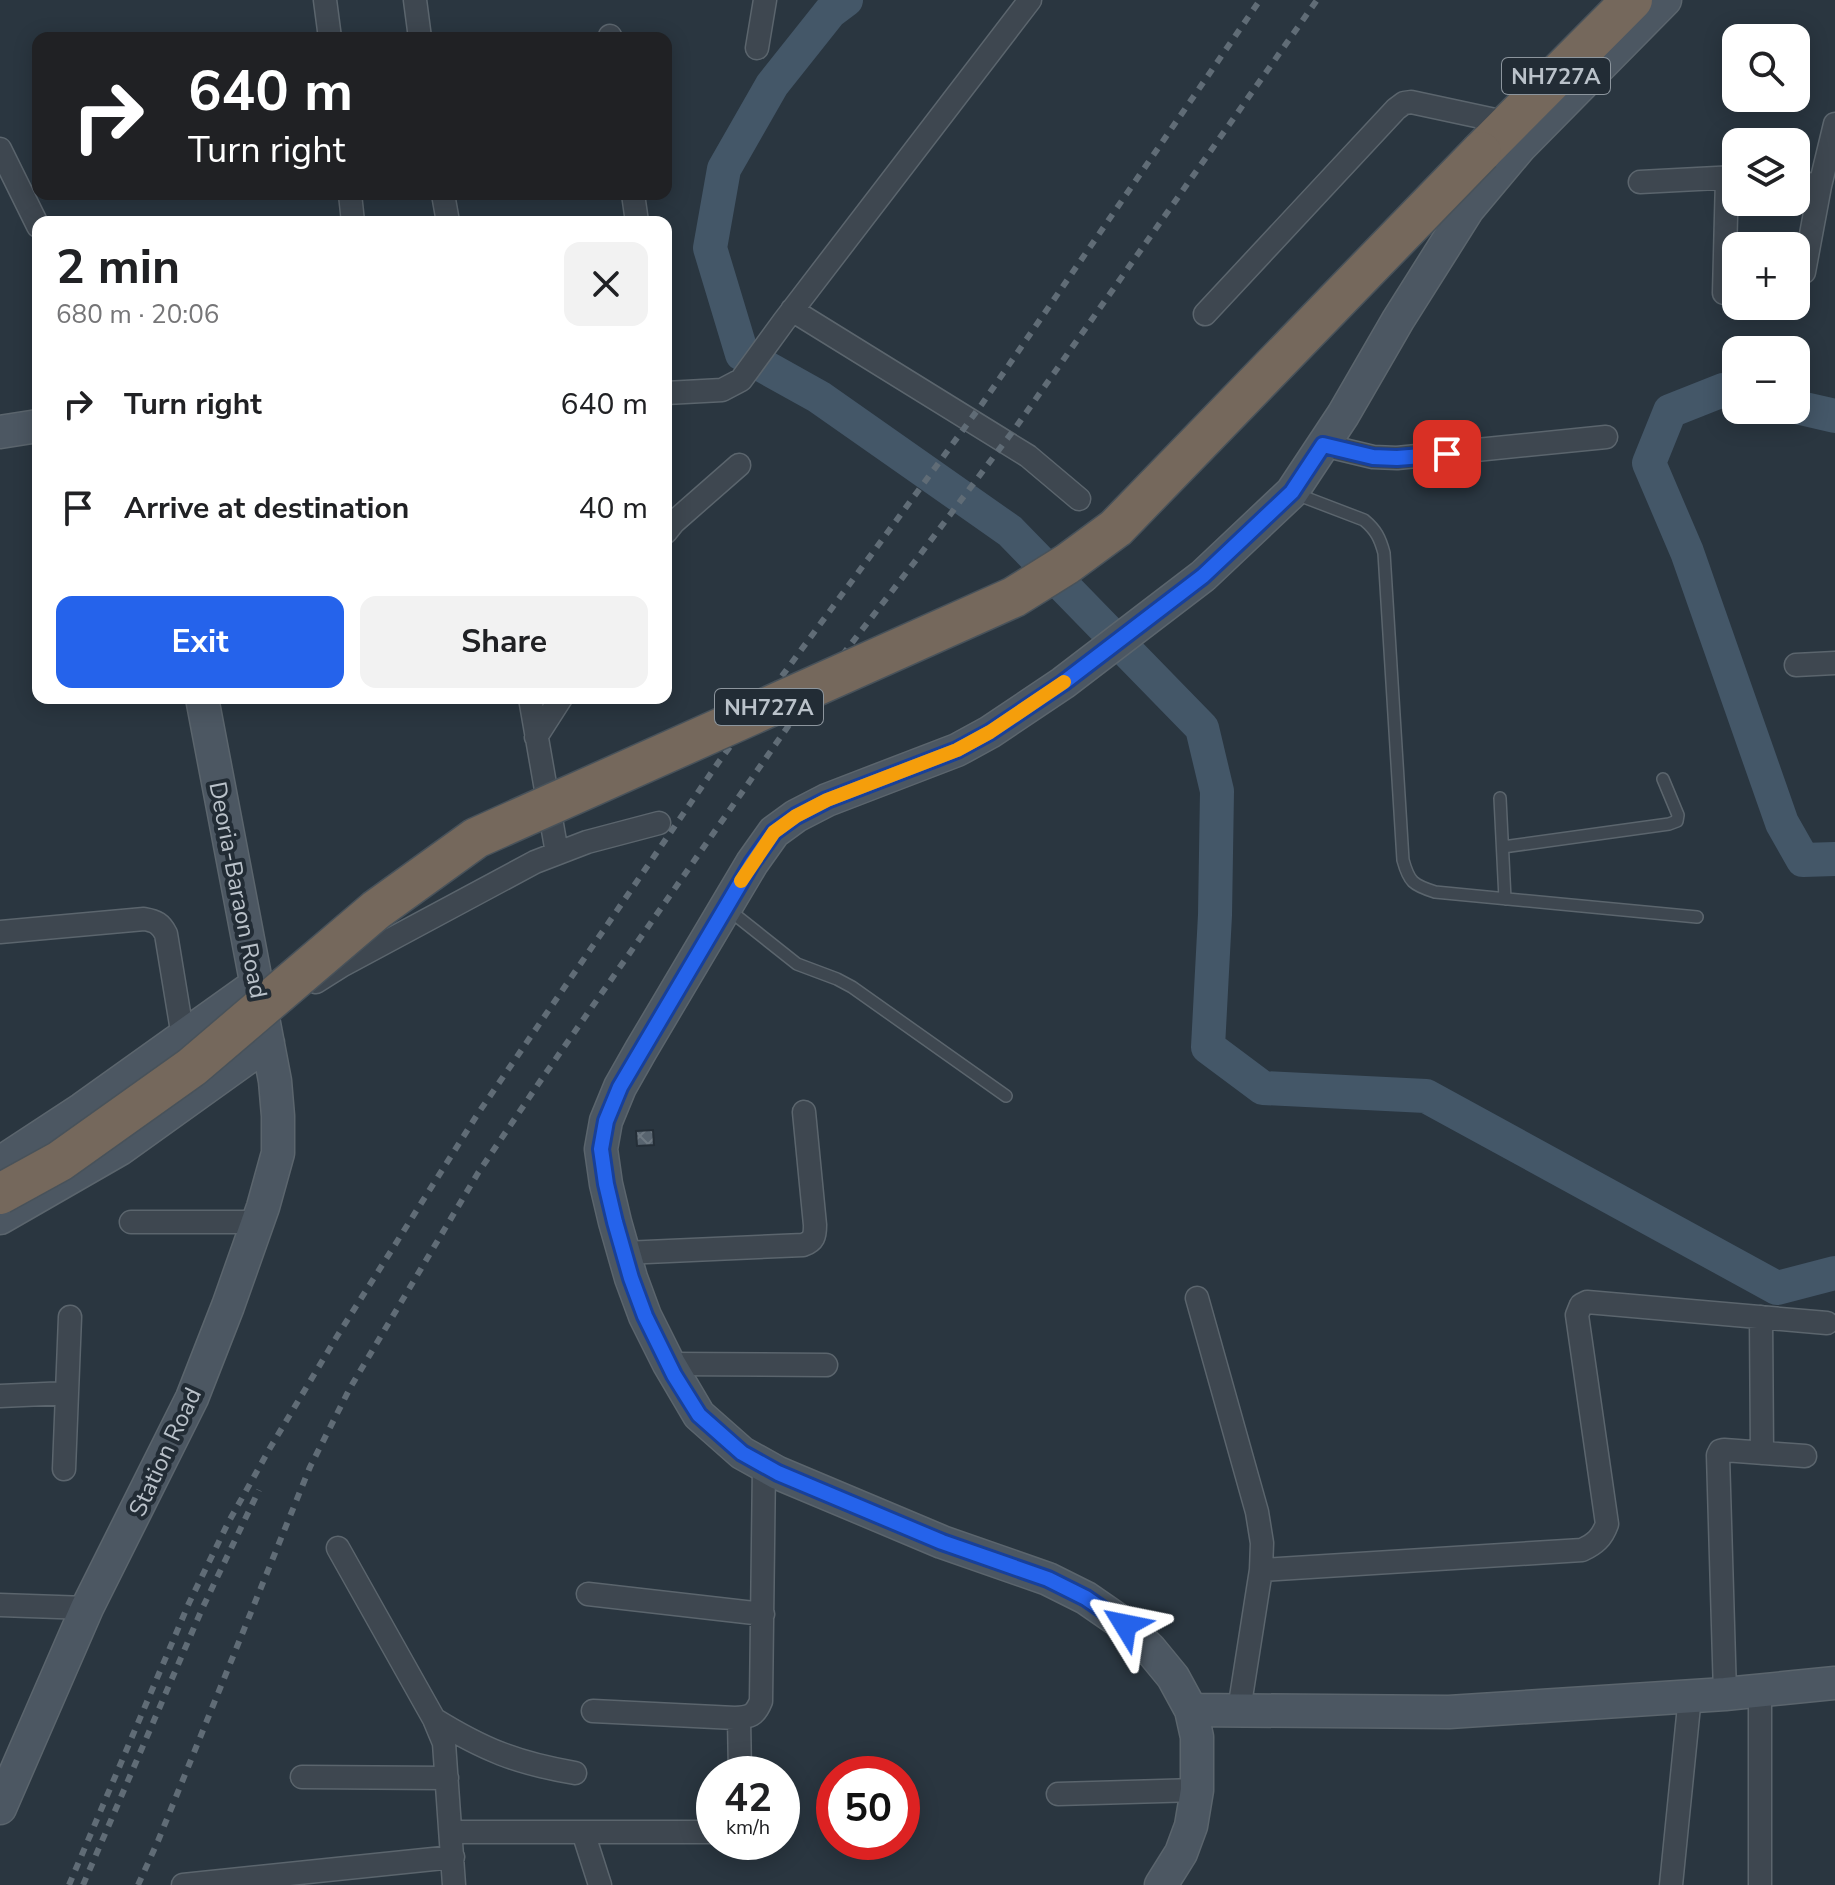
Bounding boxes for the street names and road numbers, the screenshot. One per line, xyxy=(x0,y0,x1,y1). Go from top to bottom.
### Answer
road number: NH727A xyxy=(1502,58,1610,94)
road number: NH727A xyxy=(715,689,823,725)
street label: Deoria-Baraon Road xyxy=(201,779,275,1001)
street label: Station Road xyxy=(121,1382,209,1522)

